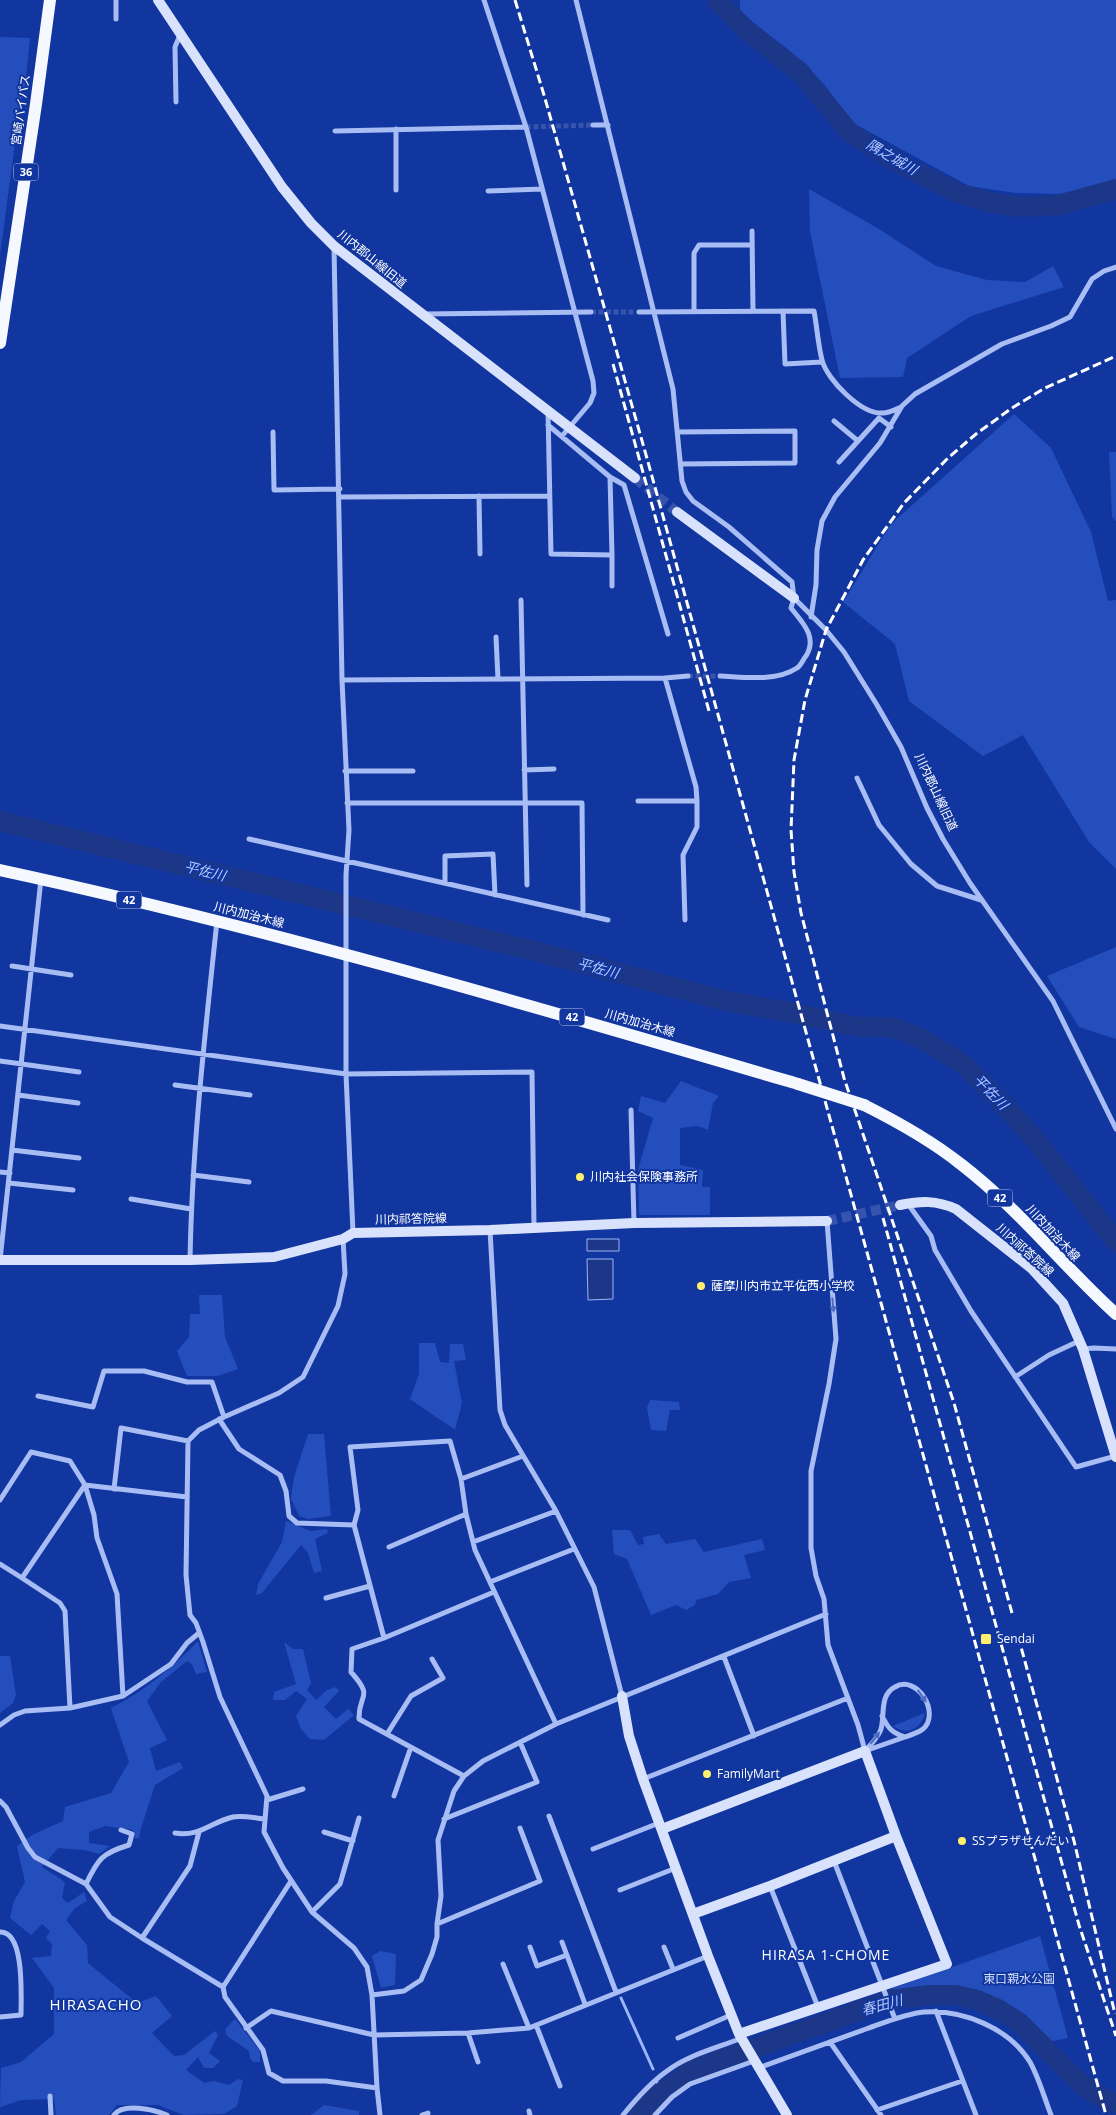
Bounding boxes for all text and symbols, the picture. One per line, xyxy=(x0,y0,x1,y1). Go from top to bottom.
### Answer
street label: 宮崎バイパス xyxy=(7,73,34,147)
water label: 隅之城川 xyxy=(863,134,923,180)
road number: 36 xyxy=(14,163,38,180)
street label: 川内郡山線旧道 xyxy=(334,226,410,292)
street label: 川内郡山線旧道 xyxy=(911,750,962,833)
water label: 平佐川 xyxy=(182,856,230,885)
road number: 42 xyxy=(116,892,142,908)
street label: 川内加治木線 xyxy=(212,898,286,931)
water label: 平佐川 xyxy=(575,953,623,983)
street label: 川内加治木線 xyxy=(603,1004,677,1041)
road number: 42 xyxy=(560,1009,584,1026)
water label: 平佐川 xyxy=(970,1070,1014,1115)
place label: 川内社会保険事務所 xyxy=(590,1168,698,1185)
marker: 川内社会保険事務所 xyxy=(574,1171,586,1183)
road number: 42 xyxy=(988,1190,1012,1206)
street label: 川内加治木線 xyxy=(1023,1201,1084,1265)
street label: 川内祁答院線 xyxy=(375,1209,447,1228)
street label: 川内祁答院線 xyxy=(993,1219,1058,1280)
place label: 薩摩川内市立平佐西小学校 xyxy=(711,1277,855,1294)
marker: 薩摩川内市立平佐西小学校 xyxy=(695,1280,707,1292)
one-way arrow xyxy=(830,1297,838,1313)
place label: Sendai xyxy=(997,1630,1035,1647)
marker: Sendai xyxy=(979,1632,993,1646)
one-way arrow xyxy=(917,1689,927,1703)
one-way arrow xyxy=(870,1732,881,1745)
place label: FamilyMart xyxy=(717,1765,780,1782)
marker: FamilyMart xyxy=(701,1768,713,1780)
place label: SSプラザせんだい xyxy=(972,1832,1069,1849)
marker: SSプラザせんだい xyxy=(956,1835,968,1847)
district label: HIRASA 1-CHOME xyxy=(762,1945,890,1964)
park label: 東口親水公園 xyxy=(983,1970,1055,1987)
water label: 春田川 xyxy=(859,1989,907,2019)
district label: HIRASACHO xyxy=(50,1994,142,2014)

